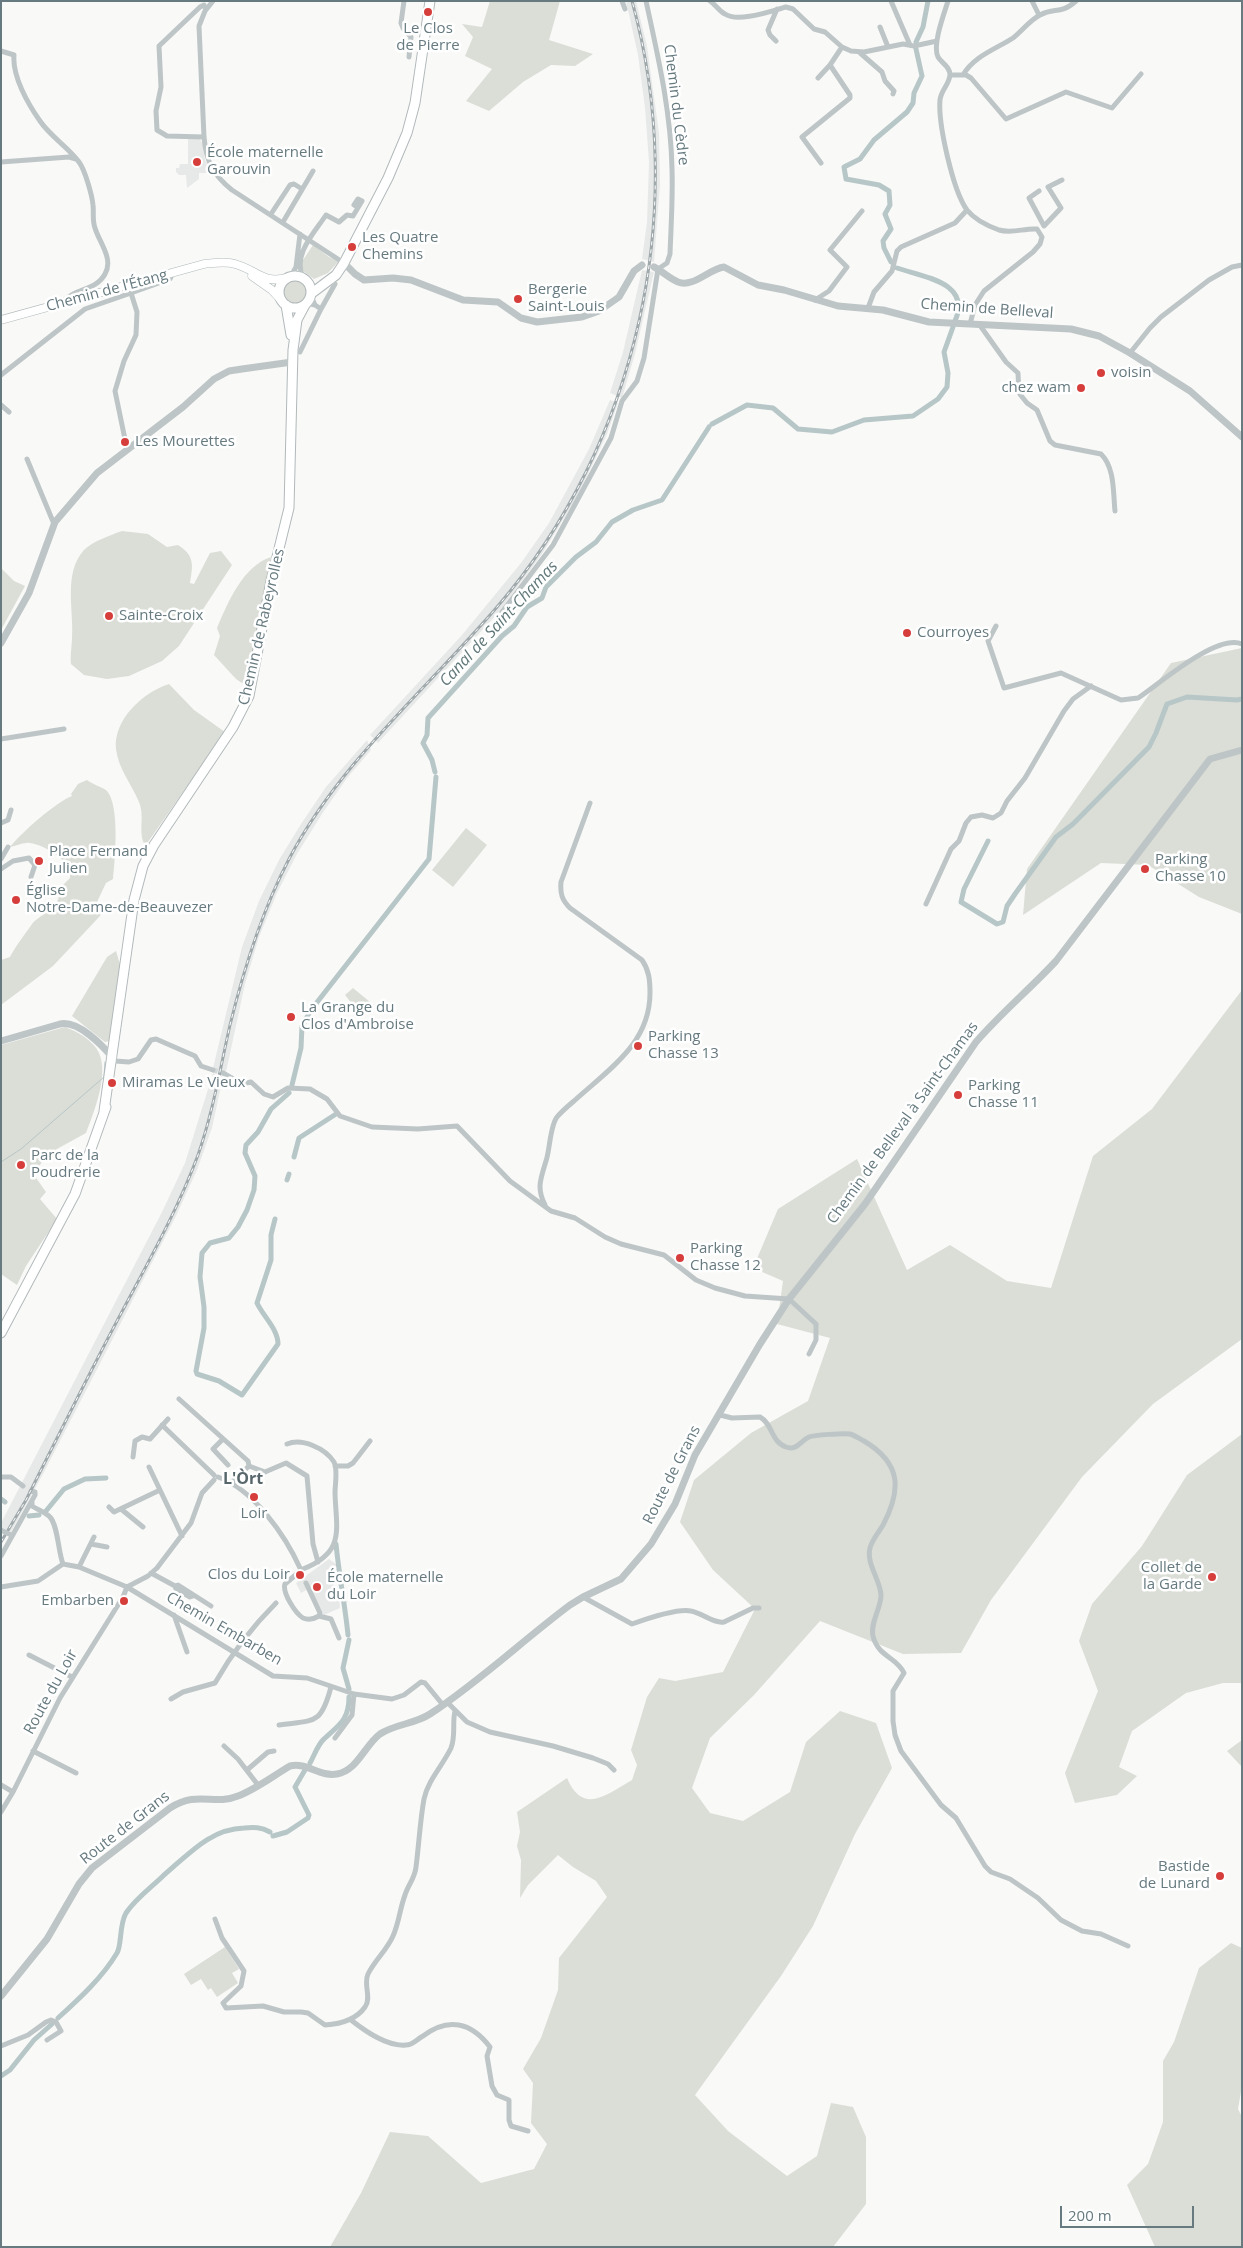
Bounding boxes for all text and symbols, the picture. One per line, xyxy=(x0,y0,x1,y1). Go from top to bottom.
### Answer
marker: Le Clos de Pierre xyxy=(422,6,434,18)
place label: Le Clos de Pierre xyxy=(396,20,460,55)
street label: Chemin du Cèdre xyxy=(660,43,692,167)
place label: École maternelle Garouvin xyxy=(207,144,323,179)
marker: École maternelle Garouvin xyxy=(191,156,203,168)
place label: Les Quatre Chemins xyxy=(362,229,438,264)
marker: Les Quatre Chemins xyxy=(346,241,358,253)
street label: Chemin de l’Étang xyxy=(44,266,170,316)
place label: Bergerie Saint-Louis xyxy=(528,281,605,316)
marker: Bergerie Saint-Louis xyxy=(512,293,524,305)
street label: Chemin de Belleval xyxy=(920,295,1054,323)
place label: voisin xyxy=(1111,364,1151,382)
marker: voisin xyxy=(1095,367,1107,379)
place label: chez wam xyxy=(1001,379,1071,397)
marker: chez wam xyxy=(1075,382,1087,394)
place label: Les Mourettes xyxy=(135,433,235,451)
marker: Les Mourettes xyxy=(119,436,131,448)
street label: Chemin de Rabeyrolles xyxy=(235,547,289,707)
water label: Canal de Saint-Chamas xyxy=(436,557,562,691)
place label: Sainte-Croix xyxy=(119,607,203,625)
marker: Sainte-Croix xyxy=(103,610,115,622)
place label: Courroyes xyxy=(917,624,989,642)
marker: Courroyes xyxy=(901,627,913,639)
place label: Place Fernand Julien xyxy=(49,843,148,878)
place label: Parking Chasse 10 xyxy=(1155,851,1226,886)
marker: Place Fernand Julien xyxy=(33,855,45,867)
marker: Parking Chasse 10 xyxy=(1139,863,1151,875)
place label: Église Notre-Dame-de-Beauvezer xyxy=(26,882,213,917)
marker: Église Notre-Dame-de-Beauvezer xyxy=(10,894,22,906)
place label: La Grange du Clos d'Ambroise xyxy=(301,999,414,1034)
marker: La Grange du Clos d'Ambroise xyxy=(285,1011,297,1023)
street label: Chemin de Belleval à Saint-Chamas xyxy=(824,1019,982,1227)
place label: Parking Chasse 13 xyxy=(648,1028,719,1063)
marker: Parking Chasse 13 xyxy=(632,1040,644,1052)
place label: Miramas Le Vieux xyxy=(122,1074,245,1092)
marker: Miramas Le Vieux xyxy=(106,1077,118,1089)
place label: Parking Chasse 11 xyxy=(968,1077,1039,1112)
marker: Parking Chasse 11 xyxy=(952,1089,964,1101)
place label: Parc de la Poudrerie xyxy=(31,1147,100,1182)
marker: Parc de la Poudrerie xyxy=(15,1159,27,1171)
place label: Parking Chasse 12 xyxy=(690,1240,761,1275)
marker: Parking Chasse 12 xyxy=(674,1252,686,1264)
street label: Route de Grans xyxy=(639,1423,705,1527)
district label: L'Òrt xyxy=(223,1469,263,1489)
marker: Loir xyxy=(248,1491,260,1503)
place label: Loir xyxy=(241,1505,267,1523)
place label: Collet de la Garde xyxy=(1141,1559,1202,1594)
place label: Clos du Loir xyxy=(208,1566,290,1584)
marker: Clos du Loir xyxy=(294,1569,306,1581)
place label: École maternelle du Loir xyxy=(327,1569,443,1604)
marker: Collet de la Garde xyxy=(1206,1571,1218,1583)
marker: École maternelle du Loir xyxy=(311,1581,323,1593)
street label: Chemin Embarben xyxy=(163,1589,285,1669)
place label: Embarben xyxy=(41,1592,114,1610)
marker: Embarben xyxy=(118,1595,130,1607)
street label: Route du Loir xyxy=(20,1646,82,1738)
street label: Route de Grans xyxy=(77,1788,173,1868)
place label: Bastide de Lunard xyxy=(1139,1858,1210,1893)
marker: Bastide de Lunard xyxy=(1214,1870,1226,1882)
scale bar xyxy=(1063,2196,1197,2228)
text: 200 m xyxy=(1068,2205,1112,2225)

